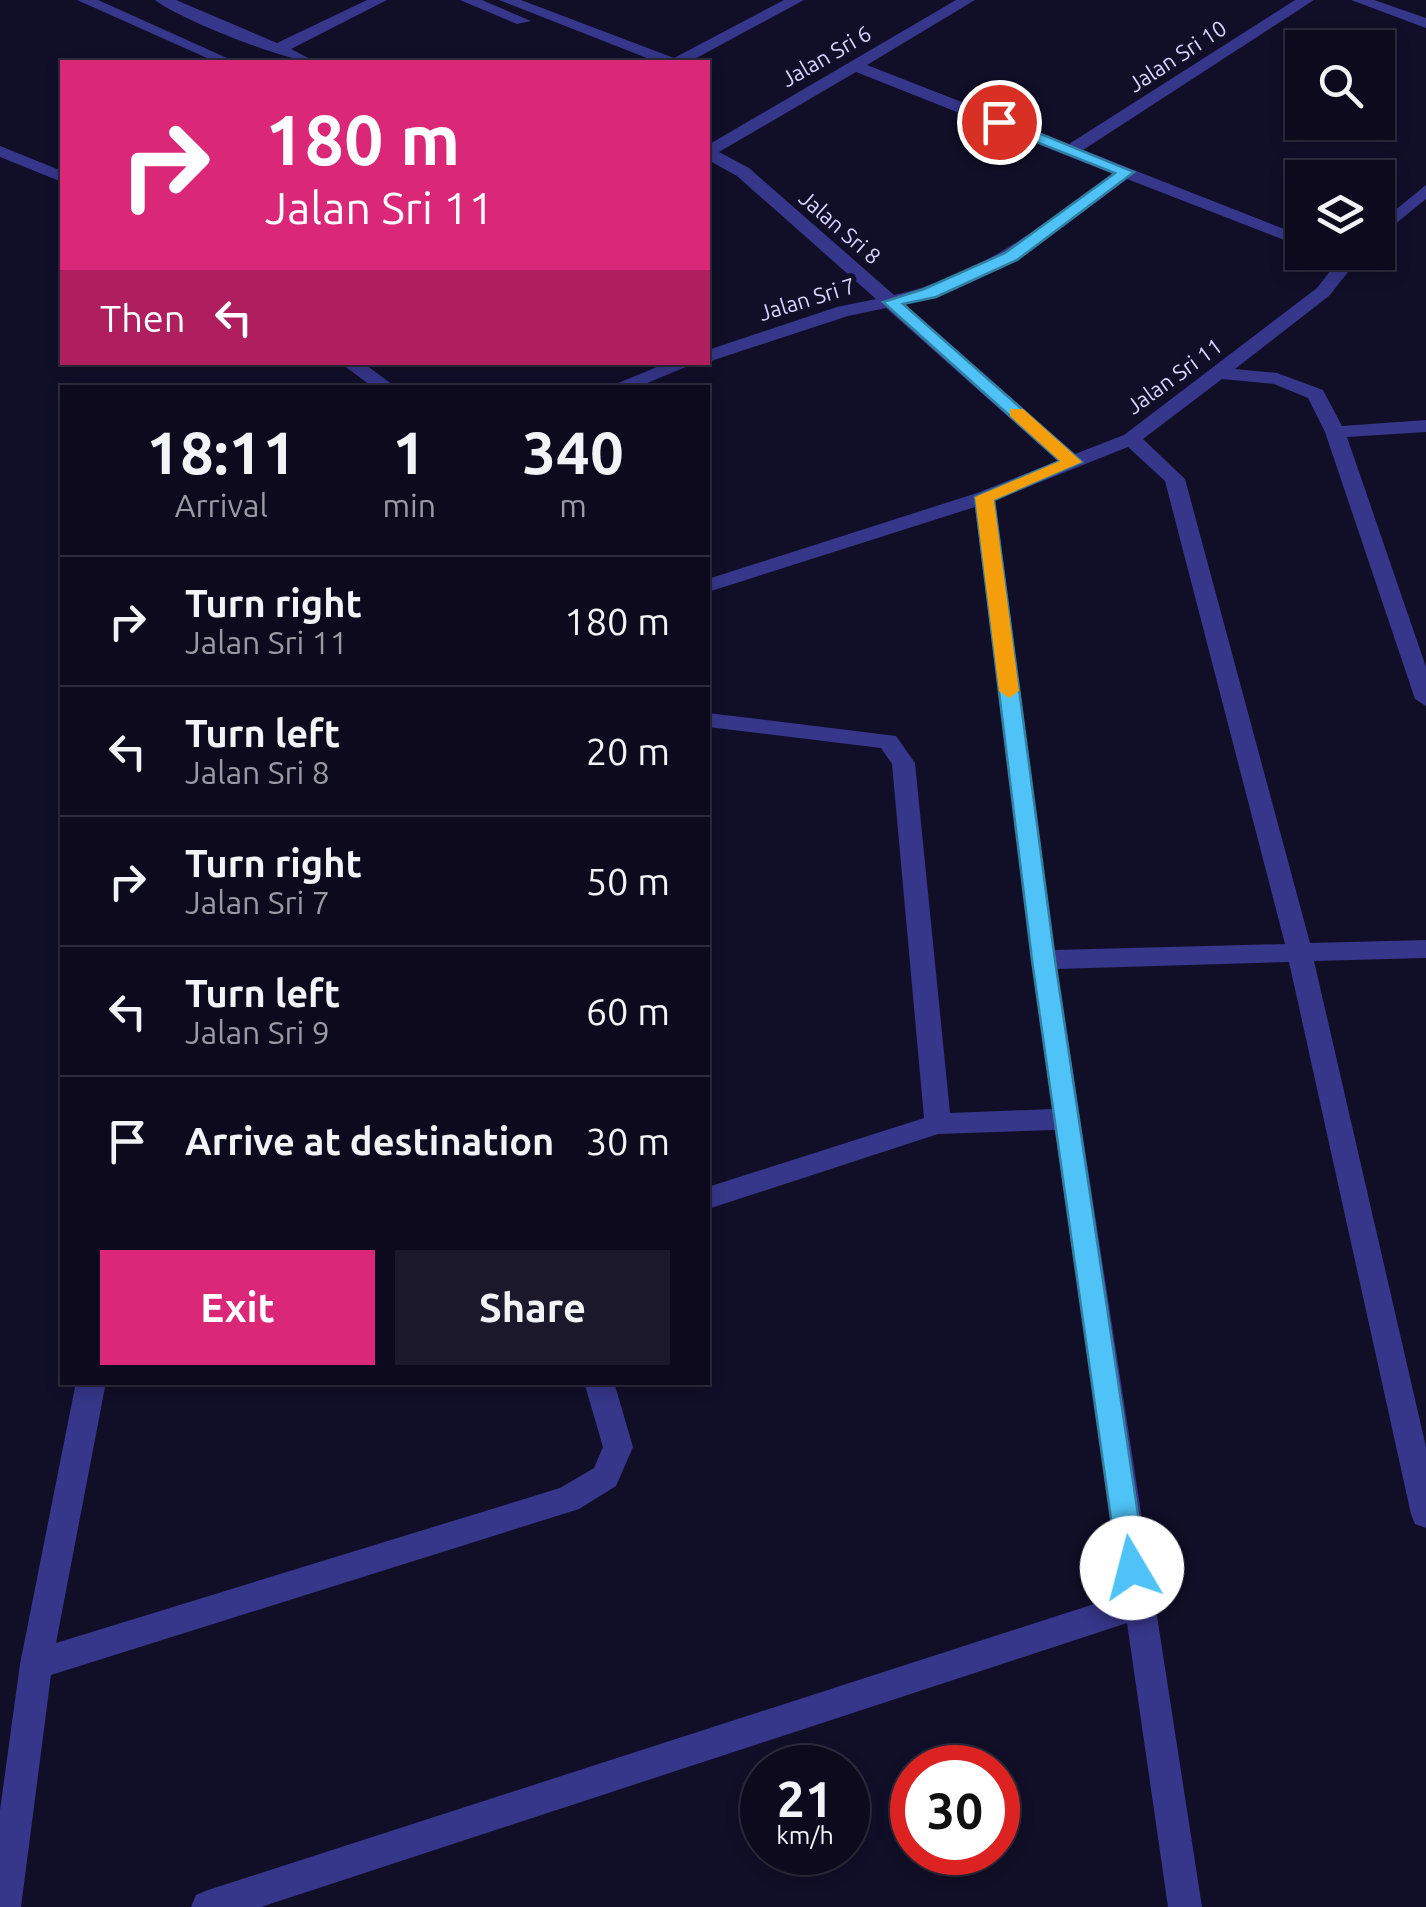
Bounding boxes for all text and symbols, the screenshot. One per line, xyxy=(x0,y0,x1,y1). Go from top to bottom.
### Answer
street label: Jalan Sri 10 xyxy=(1123,15,1230,97)
street label: Jalan Sri 6 xyxy=(776,20,875,91)
map controls xyxy=(1285,30,1395,270)
button: search xyxy=(1285,30,1395,140)
pin xyxy=(957,80,1042,165)
icon: arrive xyxy=(972,95,1027,150)
icon: right xyxy=(100,100,230,230)
text: 180 m xyxy=(265,100,460,178)
button: layers xyxy=(1285,160,1395,270)
text: Jalan Sri 11 xyxy=(265,182,494,233)
street label: Jalan Sri 8 xyxy=(795,185,886,269)
street label: Jalan Sri 7 xyxy=(756,272,858,325)
icon: left xyxy=(206,290,261,345)
text: Then xyxy=(100,297,186,339)
street label: Jalan Sri 11 xyxy=(1121,333,1226,419)
text: 18:11 xyxy=(146,418,296,485)
text: 1 xyxy=(392,418,426,485)
text: 340 xyxy=(522,418,624,485)
text: Arrival xyxy=(175,487,268,523)
text: min xyxy=(382,487,436,523)
text: m xyxy=(559,487,587,523)
text: Turn right xyxy=(185,582,362,624)
icon: right xyxy=(100,594,155,649)
text: 180 m xyxy=(564,600,670,642)
text: Jalan Sri 11 xyxy=(185,624,348,660)
text: Turn left xyxy=(185,712,340,754)
icon: left xyxy=(100,724,155,779)
text: 20 m xyxy=(586,730,670,772)
text: Jalan Sri 8 xyxy=(185,754,330,790)
text: Turn right xyxy=(185,842,362,884)
icon: right xyxy=(100,854,155,909)
text: 50 m xyxy=(586,860,670,902)
text: Jalan Sri 7 xyxy=(185,884,330,920)
text: Turn left xyxy=(185,972,340,1014)
icon: left xyxy=(100,984,155,1039)
text: 60 m xyxy=(586,990,670,1032)
text: Jalan Sri 9 xyxy=(185,1014,330,1050)
icon: arrive xyxy=(100,1114,155,1169)
text: Arrive at destination xyxy=(185,1120,554,1162)
text: 30 m xyxy=(586,1120,670,1162)
button: Exit xyxy=(100,1250,375,1365)
button: Share xyxy=(395,1250,670,1365)
position arrow xyxy=(1080,1516,1184,1620)
speed limit sign: 30 xyxy=(890,1745,1020,1875)
text: 21 xyxy=(777,1770,833,1826)
text: km/h xyxy=(776,1821,834,1849)

